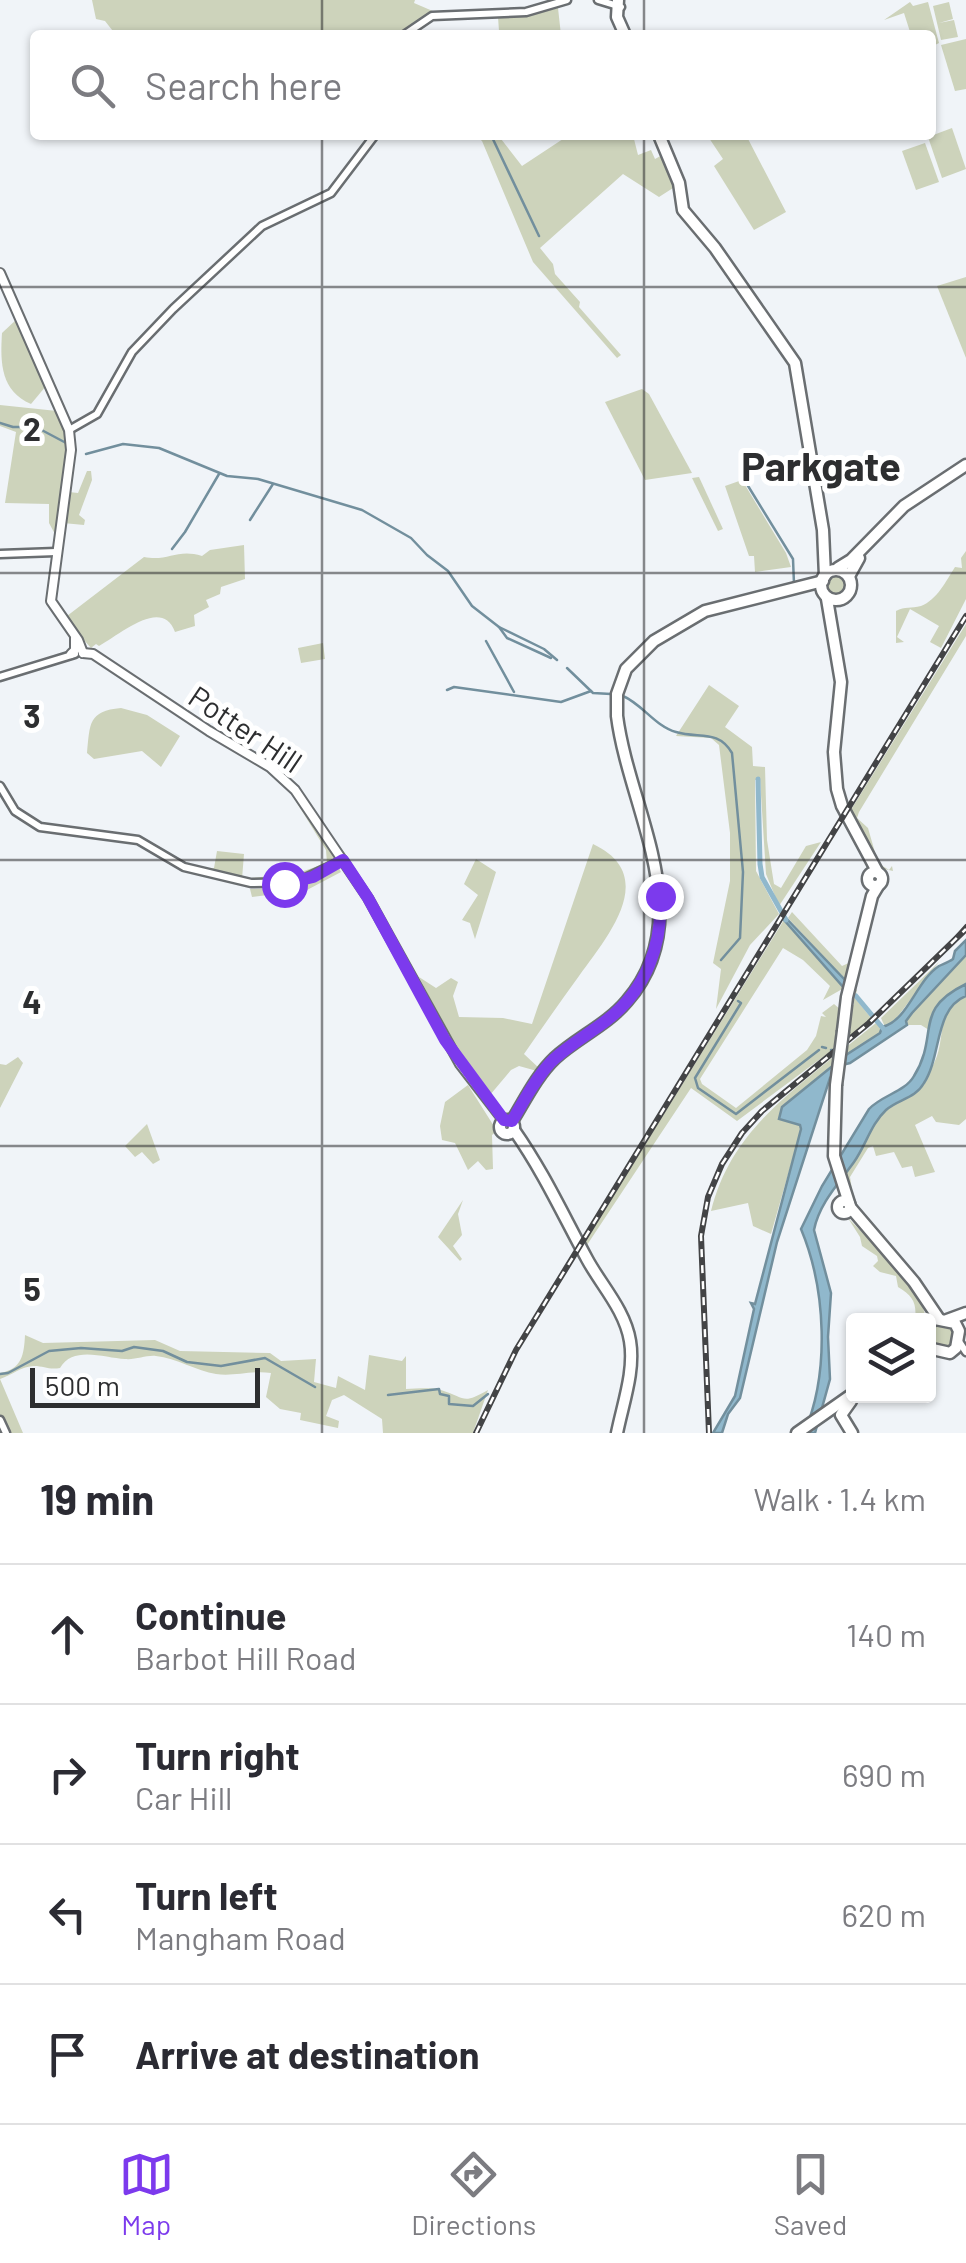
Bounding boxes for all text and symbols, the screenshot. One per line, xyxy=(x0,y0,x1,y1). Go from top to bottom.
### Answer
search box xyxy=(30,30,936,140)
icon: search xyxy=(65,58,120,113)
text: Search here xyxy=(145,62,343,108)
text: 2 xyxy=(23,409,41,447)
district label: Parkgate xyxy=(741,441,901,489)
street label: Potter Hill xyxy=(183,677,310,779)
text: 3 xyxy=(23,696,41,734)
route start xyxy=(262,862,308,908)
route end xyxy=(638,874,684,920)
text: 4 xyxy=(22,982,42,1020)
text: 5 xyxy=(23,1269,41,1307)
map controls xyxy=(846,1313,936,1403)
button: layers xyxy=(846,1313,936,1403)
scale bar xyxy=(30,1363,260,1408)
text: 500 m xyxy=(45,1368,120,1402)
text: 19 min xyxy=(40,1473,154,1523)
text: Walk · 1.4 km xyxy=(754,1479,926,1517)
text: Continue xyxy=(135,1592,286,1638)
icon: ahead xyxy=(40,1607,95,1662)
text: 140 m xyxy=(846,1615,926,1653)
text: Barbot Hill Road xyxy=(135,1638,356,1676)
text: Turn right xyxy=(135,1732,300,1778)
icon: right xyxy=(40,1747,95,1802)
text: 690 m xyxy=(842,1755,926,1793)
text: Car Hill xyxy=(135,1778,232,1816)
text: Turn left xyxy=(135,1872,278,1918)
icon: left xyxy=(40,1887,95,1942)
text: 620 m xyxy=(841,1895,926,1933)
text: Mangham Road xyxy=(135,1918,346,1956)
icon: arrive xyxy=(40,2027,95,2082)
text: Arrive at destination xyxy=(135,2031,480,2077)
tab: Map xyxy=(119,2147,174,2241)
tab: Directions xyxy=(411,2147,536,2241)
tab: Saved xyxy=(774,2147,847,2241)

